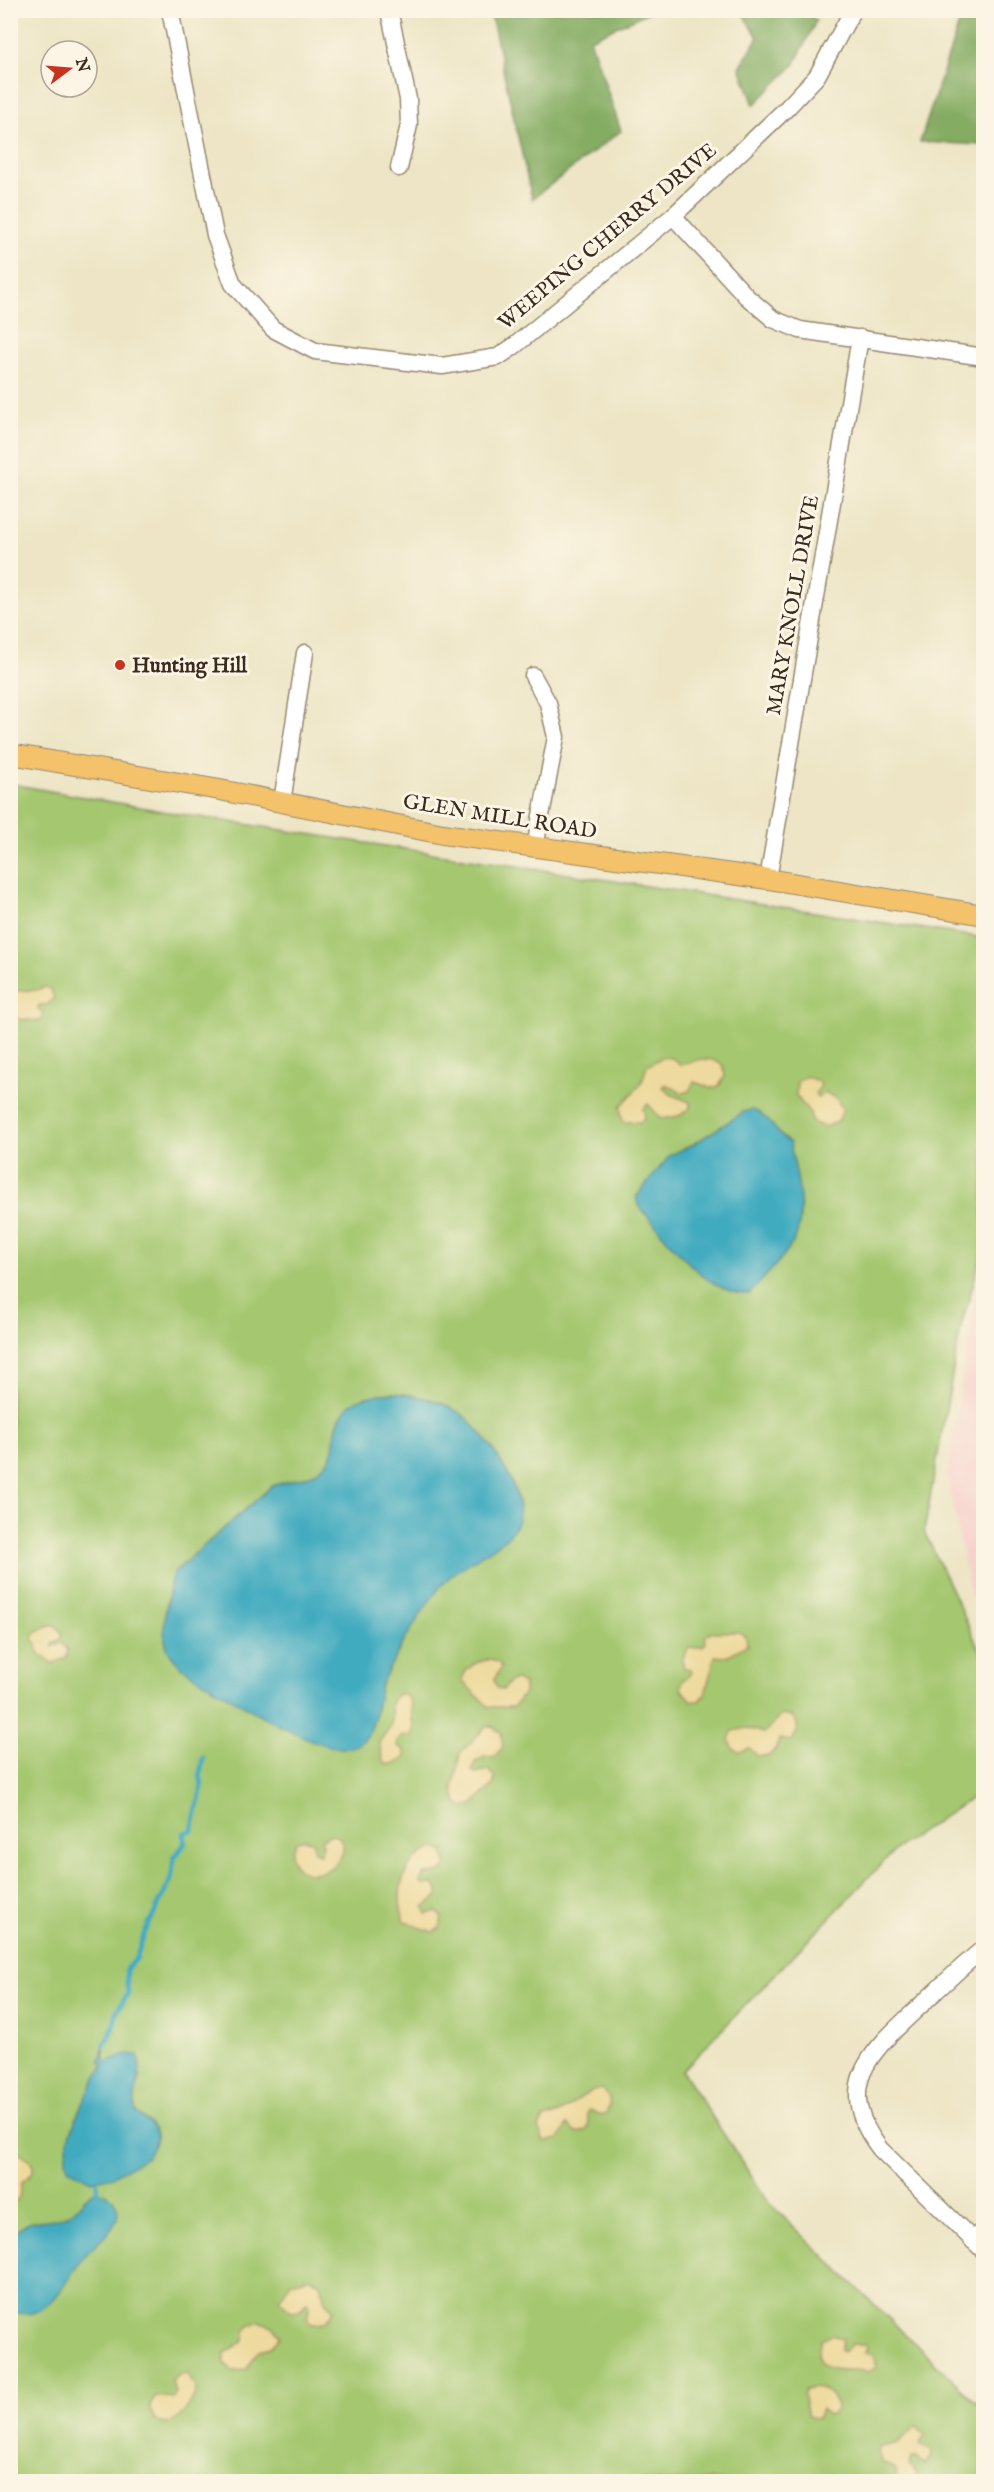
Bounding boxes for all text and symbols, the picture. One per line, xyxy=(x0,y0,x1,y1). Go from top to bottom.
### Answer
north arrow xyxy=(39,39,99,99)
text: N xyxy=(70,55,93,75)
street label: WEEPING CHERRY DRIVE xyxy=(493,138,723,337)
street label: MARY KNOLL DRIVE xyxy=(761,493,826,717)
place label: Hunting Hill xyxy=(132,653,248,680)
marker: Hunting Hill xyxy=(113,658,127,672)
street label: GLEN MILL ROAD xyxy=(401,789,599,846)

